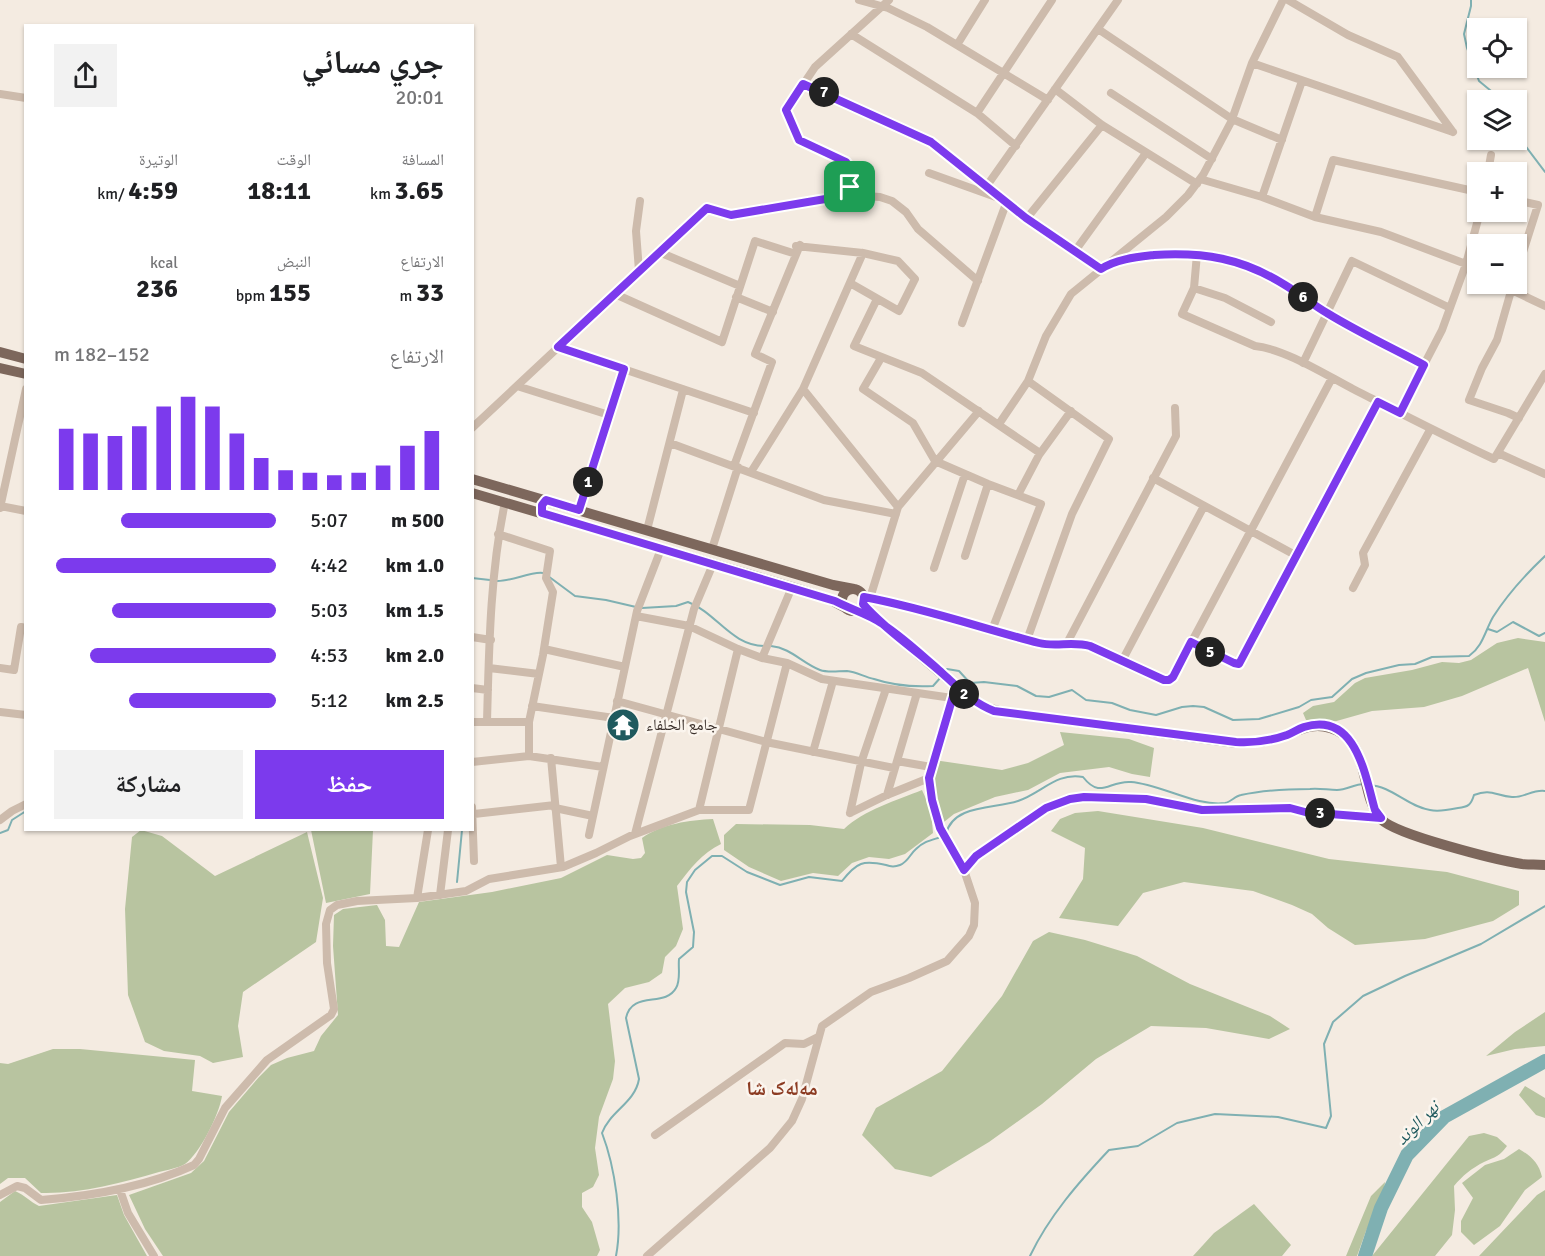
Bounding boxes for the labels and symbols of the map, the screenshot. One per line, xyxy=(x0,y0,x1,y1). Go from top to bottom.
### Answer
pin: 7 xyxy=(809,77,839,107)
pin xyxy=(824,161,875,212)
pin: 6 xyxy=(1288,282,1318,312)
pin: 1 xyxy=(573,467,603,497)
pin: 5 xyxy=(1195,637,1225,667)
pin: 2 xyxy=(949,679,979,709)
temple icon: جامع الخلفاء xyxy=(605,707,641,743)
place label: جامع الخلفاء xyxy=(646,715,718,735)
pin: 3 xyxy=(1305,798,1335,828)
district label: مەلەک شا xyxy=(746,1076,818,1101)
water label: نهر الوند xyxy=(1390,1094,1446,1150)

